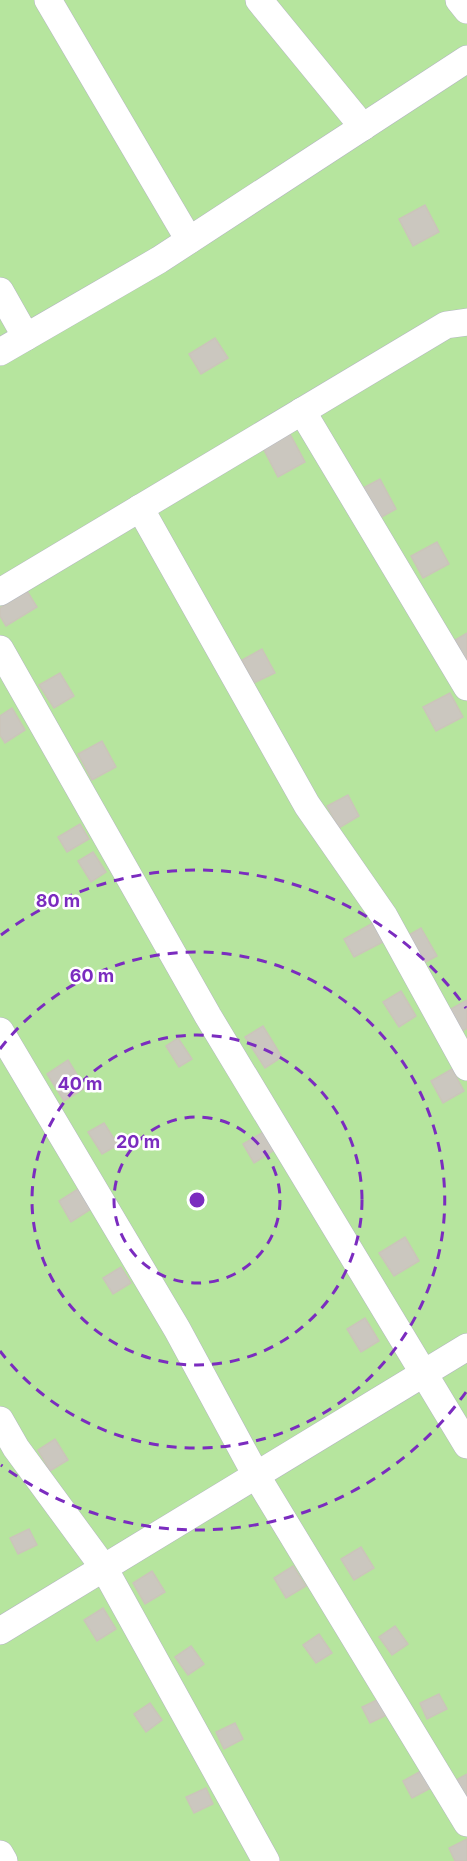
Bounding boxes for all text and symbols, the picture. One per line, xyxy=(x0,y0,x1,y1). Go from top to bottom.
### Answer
text: 80 m xyxy=(36,890,80,911)
text: 60 m xyxy=(70,965,114,986)
text: 40 m xyxy=(58,1073,103,1094)
text: 20 m xyxy=(116,1131,160,1152)
centre of rings xyxy=(187,1190,207,1210)

